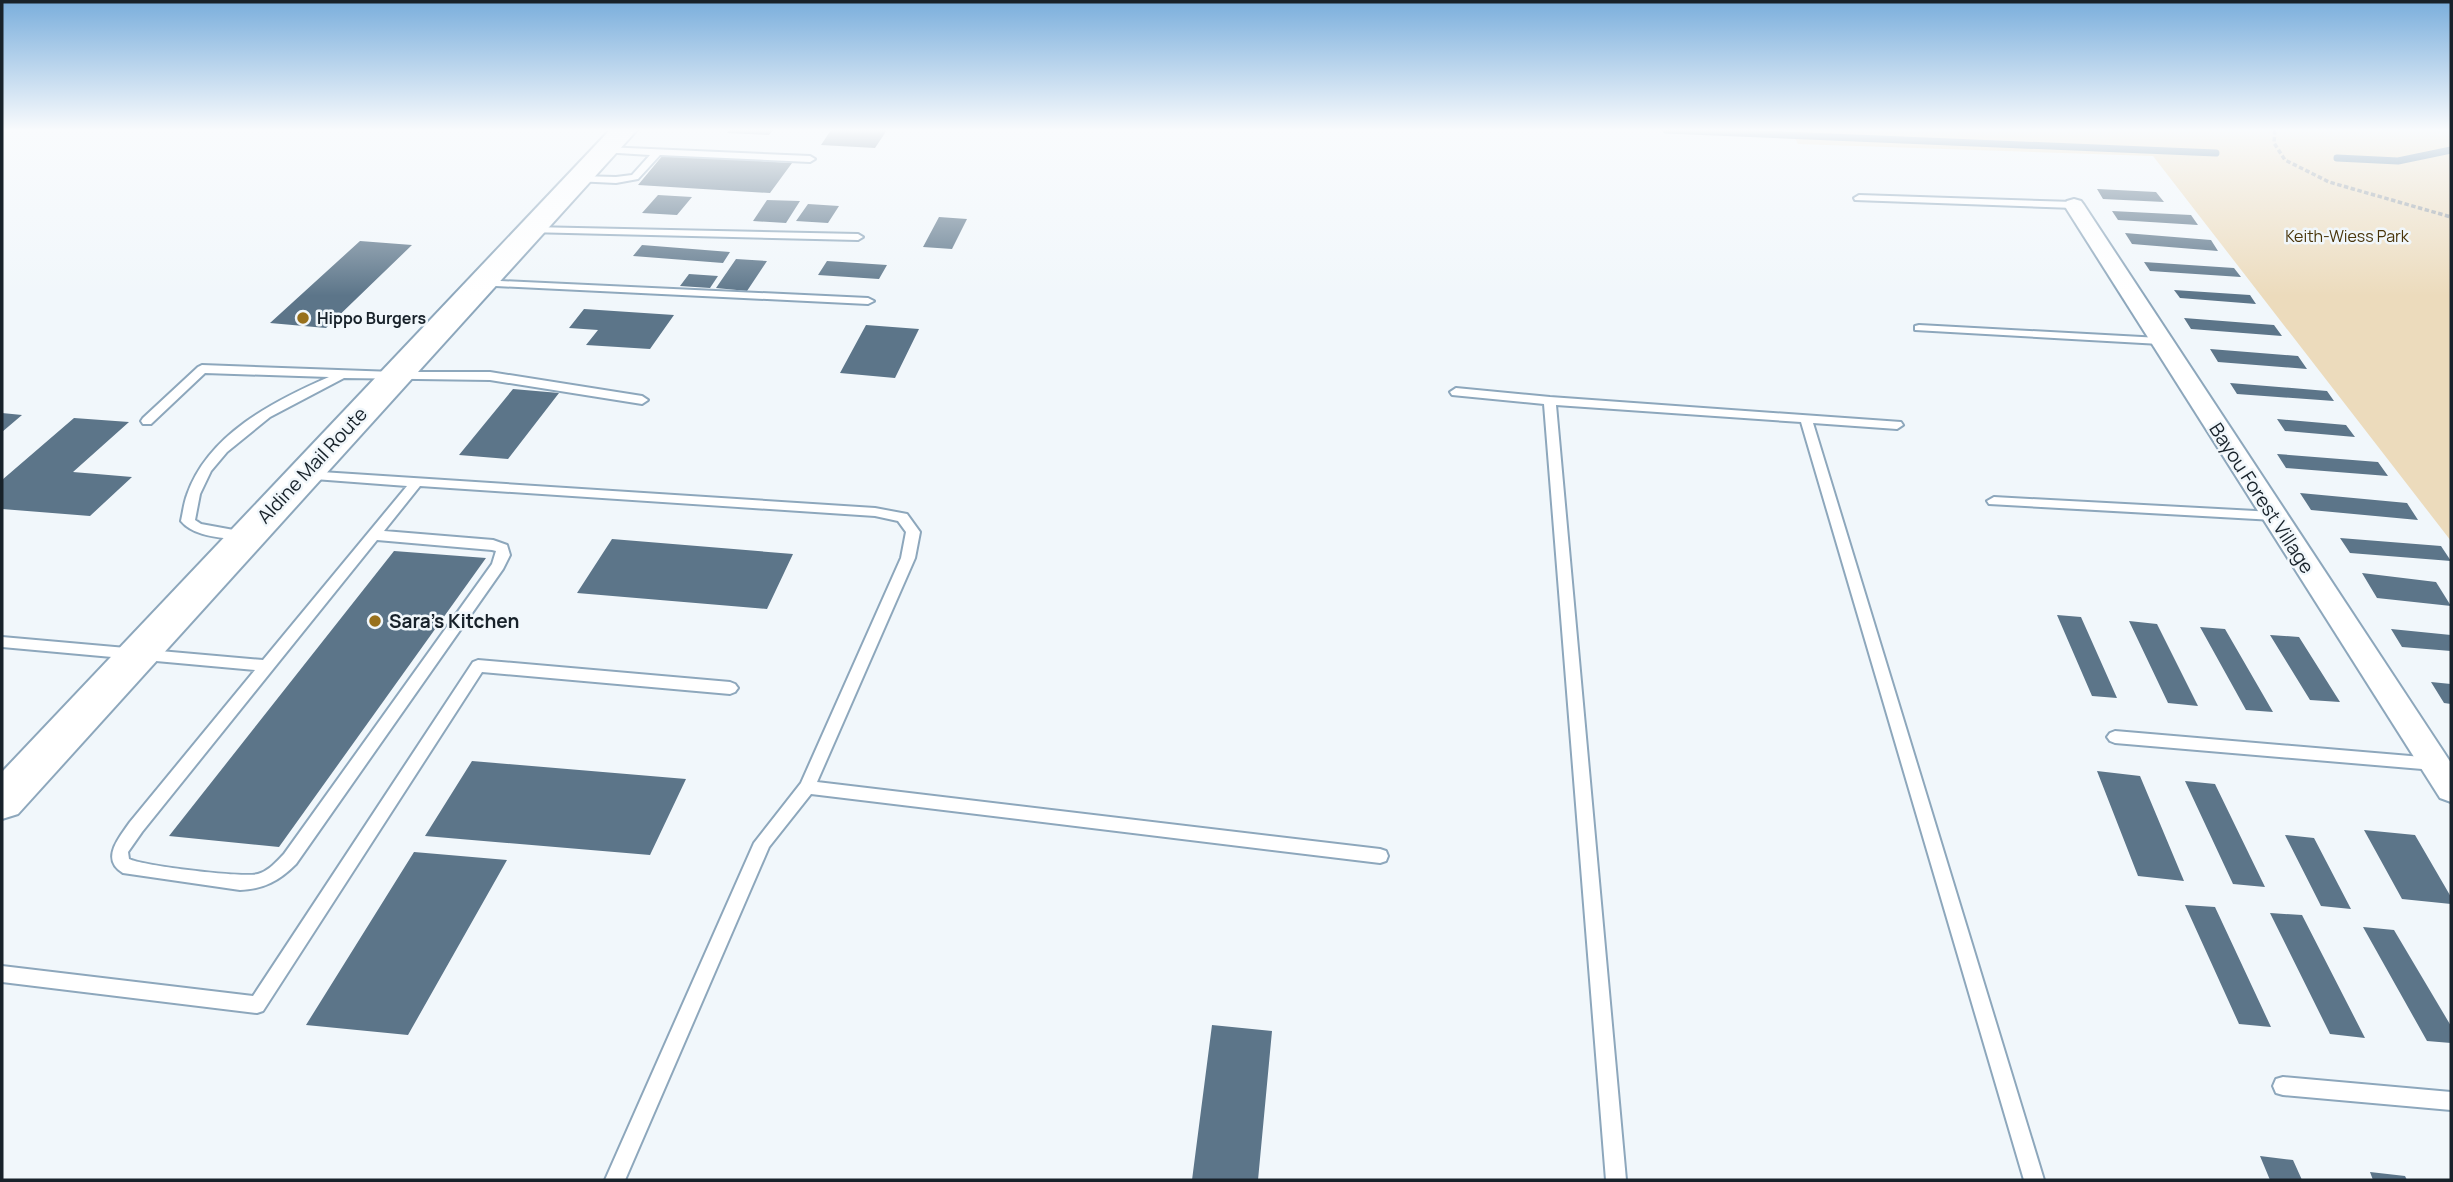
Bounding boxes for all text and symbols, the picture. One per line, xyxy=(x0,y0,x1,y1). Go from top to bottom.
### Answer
park label: Keith-Wiess Park xyxy=(2285,225,2410,247)
place label: Hippo Burgers xyxy=(317,307,427,329)
marker: Hippo Burgers xyxy=(295,310,311,326)
street label: Aldine Mail Route xyxy=(251,401,373,529)
street label: Bayou Forest Village xyxy=(2204,418,2320,578)
place label: Sara's Kitchen xyxy=(389,608,519,634)
marker: Sara's Kitchen xyxy=(367,613,383,629)

